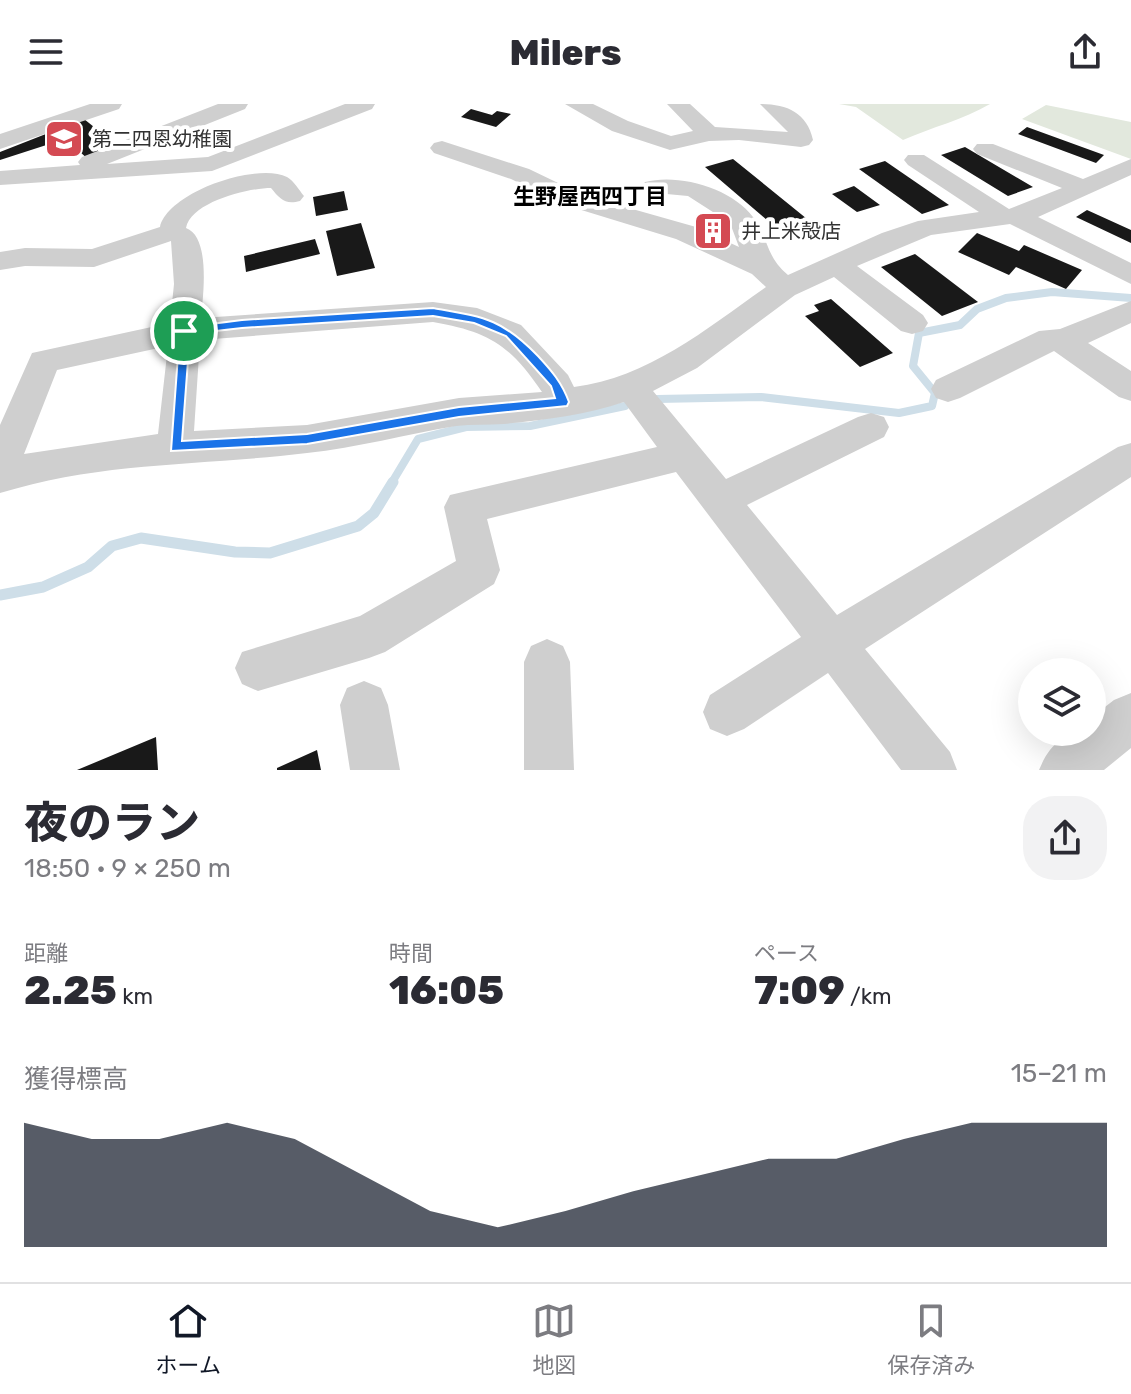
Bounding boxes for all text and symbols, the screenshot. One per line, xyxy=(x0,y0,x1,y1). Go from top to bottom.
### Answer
icon: menu xyxy=(24,30,68,74)
icon: share xyxy=(1063,30,1107,74)
text: Milers xyxy=(509,31,622,74)
school or university icon: 第二四恩幼稚園 xyxy=(43,118,85,160)
place label: 第二四恩幼稚園 xyxy=(92,127,232,151)
district label: 生野屋西四丁目 xyxy=(513,183,667,210)
building icon: 井上米殻店 xyxy=(692,210,734,252)
place label: 井上米殻店 xyxy=(741,219,841,243)
pin xyxy=(150,297,218,365)
icon: arrive xyxy=(162,309,206,353)
map controls xyxy=(1018,658,1106,746)
button: layers xyxy=(1018,658,1106,746)
button: share xyxy=(1023,796,1107,880)
text: 夜のラン xyxy=(24,797,200,849)
text: 18:50 · 9 × 250 m xyxy=(24,853,231,884)
text: 距離 xyxy=(24,940,68,967)
text: 時間 xyxy=(389,940,433,967)
text: ペース xyxy=(754,940,819,967)
text: 2.25 xyxy=(24,967,117,1014)
text: 16:05 xyxy=(389,967,504,1014)
text: 7:09 xyxy=(754,967,845,1014)
text: km xyxy=(117,983,153,1010)
text: /km xyxy=(845,983,892,1010)
text: 15–21 m xyxy=(1011,1058,1107,1089)
text: 獲得標高 xyxy=(24,1064,128,1095)
tab: ホーム xyxy=(156,1299,221,1379)
tab: 地図 xyxy=(532,1299,576,1379)
tab: 保存済み xyxy=(887,1299,975,1379)

